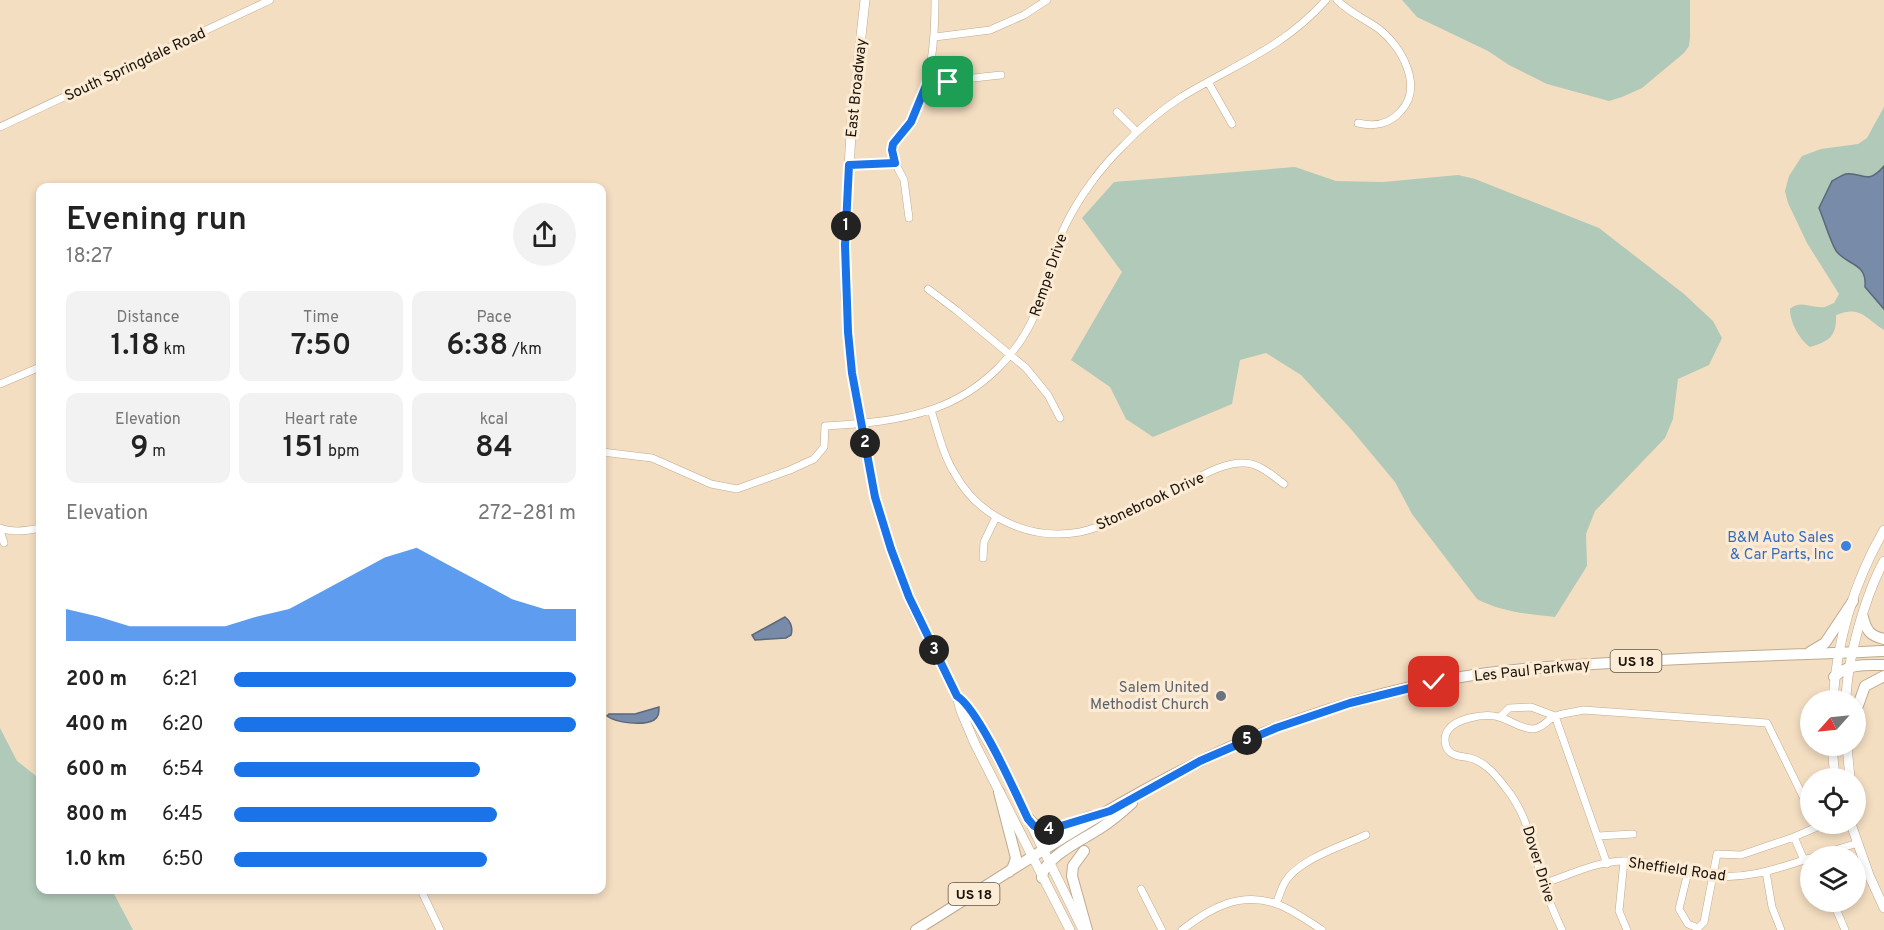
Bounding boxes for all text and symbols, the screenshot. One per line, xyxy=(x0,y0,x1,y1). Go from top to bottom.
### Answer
street label: South Springdale Road xyxy=(62,24,209,106)
street label: East Broadway xyxy=(843,38,872,139)
pin xyxy=(922,56,973,107)
icon: arrive xyxy=(931,65,964,98)
text: Evening run xyxy=(66,200,247,242)
button: share xyxy=(513,203,576,266)
pin: 1 xyxy=(831,211,861,241)
text: 1 xyxy=(843,216,849,236)
street label: Rempe Drive xyxy=(1026,231,1072,320)
text: 18:27 xyxy=(66,244,113,270)
text: Distance xyxy=(117,308,179,328)
text: Time xyxy=(303,308,339,328)
text: Pace xyxy=(476,308,512,328)
text: 1.18 xyxy=(110,328,160,365)
text: 7:50 xyxy=(291,328,351,365)
text: 6:38 xyxy=(446,328,508,365)
text: km xyxy=(160,340,186,360)
text: /km xyxy=(508,340,542,360)
text: Elevation xyxy=(115,410,181,430)
text: Heart rate xyxy=(284,410,358,430)
text: kcal xyxy=(480,410,508,430)
pin: 2 xyxy=(850,428,880,458)
text: 9 xyxy=(130,430,148,467)
text: 151 xyxy=(282,430,324,467)
text: 84 xyxy=(475,430,513,467)
text: 2 xyxy=(860,433,870,453)
text: m xyxy=(148,442,166,462)
text: bpm xyxy=(324,442,360,462)
street label: Stonebrook Drive xyxy=(1094,469,1208,536)
text: Elevation xyxy=(66,501,148,527)
text: 272–281 m xyxy=(478,501,576,527)
place label: B&M Auto Sales & Car Parts, Inc xyxy=(1727,529,1834,565)
marker: B&M Auto Sales & Car Parts, Inc xyxy=(1839,539,1853,553)
pin: 3 xyxy=(919,635,949,665)
text: 3 xyxy=(929,640,939,660)
road number: US 18 xyxy=(1610,650,1662,672)
pin xyxy=(1408,656,1459,707)
street label: Les Paul Parkway xyxy=(1473,656,1591,687)
icon: check xyxy=(1417,665,1450,698)
text: 200 m xyxy=(66,667,127,693)
text: 6:21 xyxy=(162,667,198,693)
place label: Salem United Methodist Church xyxy=(1090,679,1209,715)
marker: Salem United Methodist Church xyxy=(1214,689,1228,703)
north arrow xyxy=(1800,690,1866,756)
map controls xyxy=(1800,690,1866,912)
text: 400 m xyxy=(66,712,128,738)
text: 6:20 xyxy=(162,712,204,738)
pin: 5 xyxy=(1232,725,1262,755)
text: 5 xyxy=(1242,730,1252,750)
text: 600 m xyxy=(66,757,127,783)
text: 6:54 xyxy=(162,757,204,783)
button: locate xyxy=(1800,768,1866,834)
text: 800 m xyxy=(66,802,127,828)
text: 6:45 xyxy=(162,802,203,828)
pin: 4 xyxy=(1034,815,1064,845)
text: 4 xyxy=(1044,820,1054,840)
street label: Dover Drive xyxy=(1517,824,1558,905)
button: layers xyxy=(1800,846,1866,912)
text: 1.0 km xyxy=(66,847,126,873)
text: 6:50 xyxy=(162,847,204,873)
street label: Sheffield Road xyxy=(1627,854,1727,887)
road number: US 18 xyxy=(948,883,1000,905)

